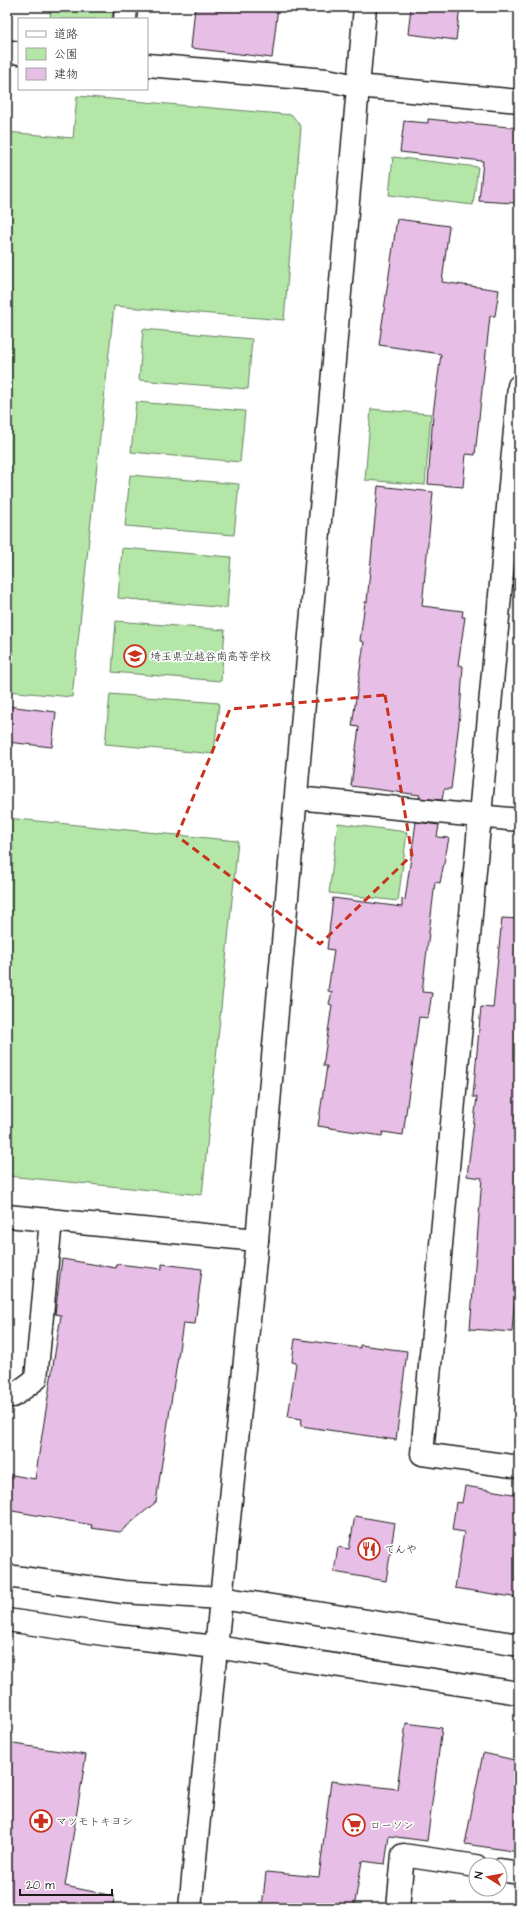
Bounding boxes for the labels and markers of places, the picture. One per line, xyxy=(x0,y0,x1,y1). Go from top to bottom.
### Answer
school or university icon: 埼玉県立越谷南高等学校 xyxy=(122,643,148,669)
place label: 埼玉県立越谷南高等学校 xyxy=(150,649,271,664)
restaurant icon: てんや xyxy=(356,1536,382,1562)
place label: てんや xyxy=(384,1542,417,1557)
pharmacy icon: マツモトキヨシ xyxy=(28,1808,54,1834)
supermarket icon: ローソン xyxy=(341,1812,367,1838)
place label: マツモトキヨシ xyxy=(56,1814,133,1829)
place label: ローソン xyxy=(370,1818,414,1833)

